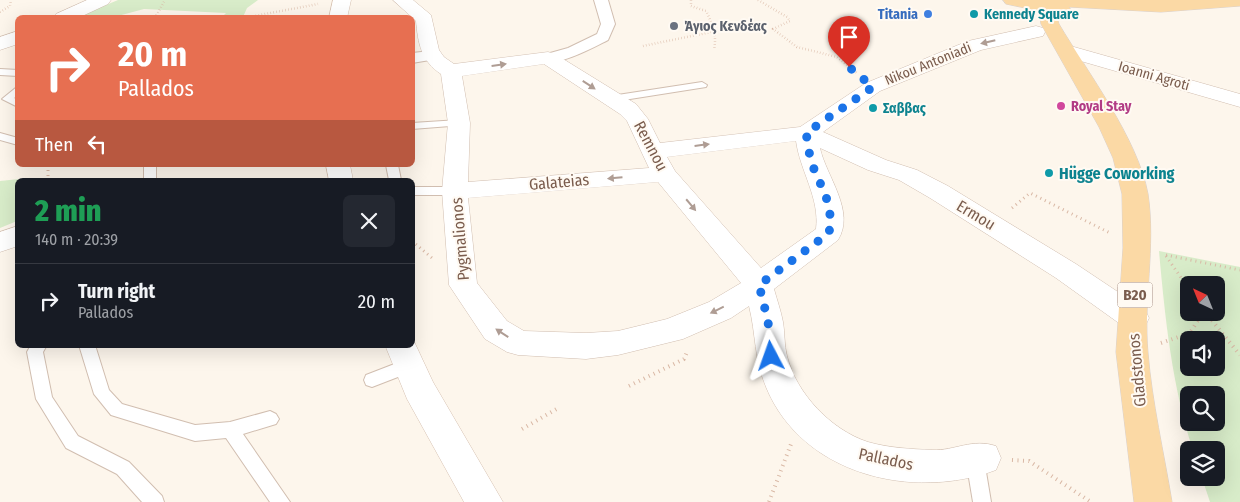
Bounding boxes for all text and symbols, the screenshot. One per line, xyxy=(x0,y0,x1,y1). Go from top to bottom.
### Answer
place label: Titania xyxy=(878,6,918,23)
place label: Kennedy Square xyxy=(984,6,1079,23)
marker: Titania xyxy=(922,8,934,20)
marker: Kennedy Square xyxy=(968,8,980,20)
pin xyxy=(828,16,870,67)
place label: Άγιος Κενδέας xyxy=(684,18,768,35)
marker: Άγιος Κενδέας xyxy=(668,20,680,32)
icon: arrive xyxy=(835,23,863,51)
text: 20 m xyxy=(118,33,187,75)
icon: right xyxy=(35,35,100,100)
one-way arrow xyxy=(981,38,996,46)
street label: Nikou Antoniadi xyxy=(882,39,974,89)
street label: Ioanni Agroti xyxy=(1116,58,1192,94)
one-way arrow xyxy=(491,61,507,69)
text: Pallados xyxy=(118,75,194,102)
one-way arrow xyxy=(583,80,596,89)
place label: Royal Stay xyxy=(1071,98,1132,115)
place label: Σαββας xyxy=(883,100,927,117)
marker: Royal Stay xyxy=(1055,100,1067,112)
marker: Σαββας xyxy=(867,102,879,114)
street label: Remnou xyxy=(630,118,672,174)
icon: left xyxy=(83,130,111,158)
text: Then xyxy=(35,133,73,156)
one-way arrow xyxy=(695,141,711,149)
place label: Hügge Coworking xyxy=(1059,164,1175,183)
marker: Hügge Coworking xyxy=(1043,167,1055,179)
street label: Galateias xyxy=(528,170,590,194)
one-way arrow xyxy=(607,174,623,182)
text: 2 min xyxy=(35,193,101,229)
button: close xyxy=(343,195,395,247)
street label: Ermou xyxy=(953,196,999,234)
street label: Pygmalionos xyxy=(447,197,473,281)
one-way arrow xyxy=(685,199,696,212)
text: 140 m · 20:39 xyxy=(35,230,118,249)
north arrow xyxy=(1180,276,1225,321)
map controls xyxy=(1180,276,1225,486)
text: Turn right xyxy=(78,280,155,303)
road number: B20 xyxy=(1118,282,1152,308)
icon: right xyxy=(35,287,63,315)
text: 20 m xyxy=(358,290,395,313)
text: Pallados xyxy=(78,303,133,322)
one-way arrow xyxy=(710,306,724,314)
one-way arrow xyxy=(495,329,509,338)
position arrow xyxy=(744,329,796,381)
button: sound xyxy=(1180,331,1225,376)
street label: Gladstonos xyxy=(1124,332,1150,408)
button: search xyxy=(1180,386,1225,431)
button: layers xyxy=(1180,441,1225,486)
street label: Pallados xyxy=(857,444,915,474)

